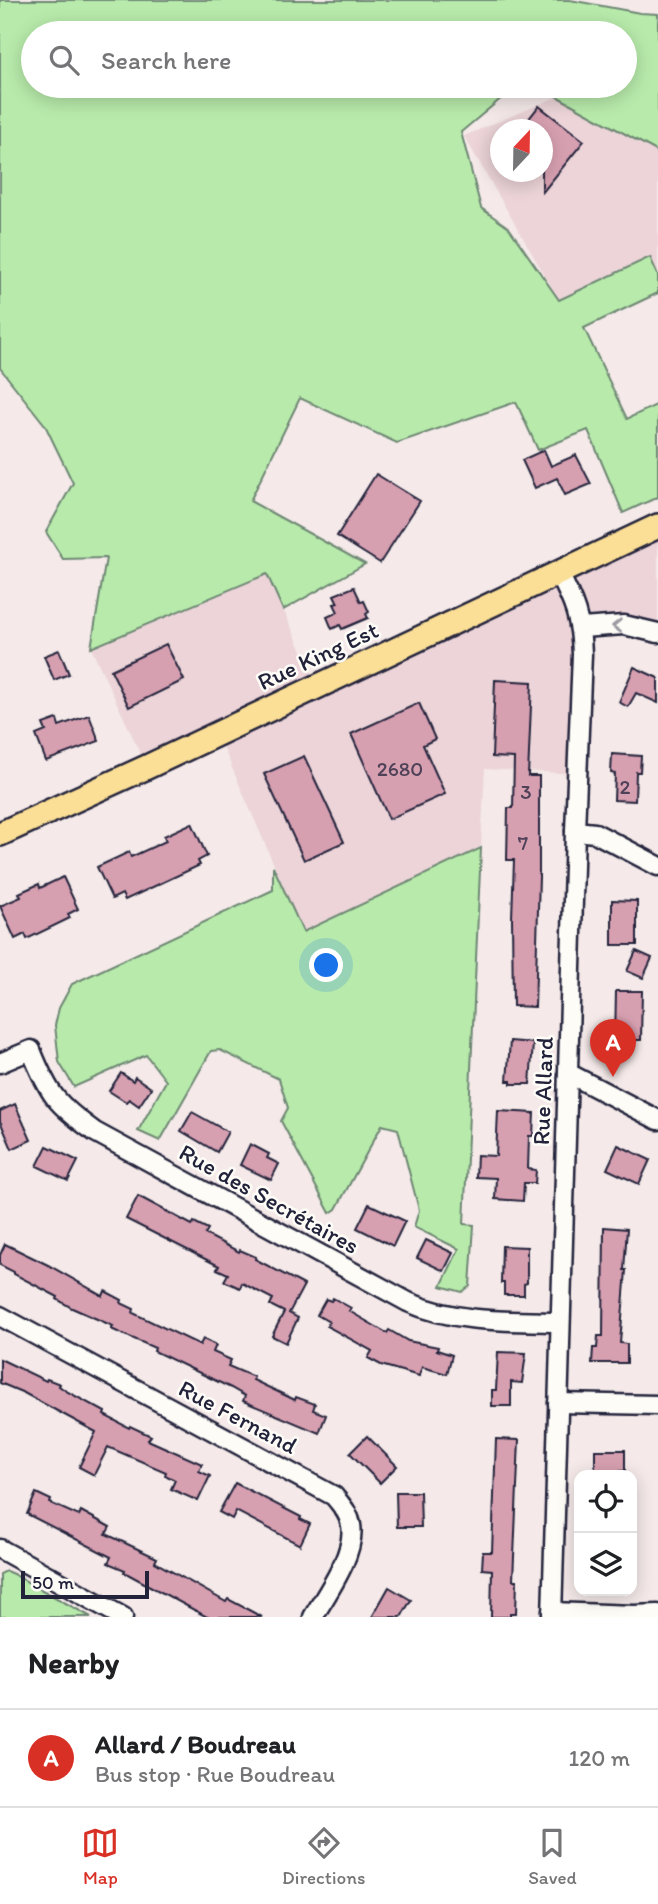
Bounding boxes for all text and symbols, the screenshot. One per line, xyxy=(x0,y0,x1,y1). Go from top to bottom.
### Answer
search box xyxy=(21,21,637,98)
icon: search xyxy=(45,41,83,79)
text: Search here xyxy=(101,44,231,76)
north arrow xyxy=(490,119,553,182)
street label: Rue King Est xyxy=(253,615,383,696)
one-way arrow xyxy=(611,618,622,634)
house number: 2680 xyxy=(377,756,423,781)
house number: 2 xyxy=(619,774,631,799)
house number: 3 xyxy=(520,779,532,804)
house number: 7 xyxy=(518,830,528,855)
your location xyxy=(309,948,343,982)
pin: A xyxy=(590,1019,636,1077)
street label: Rue Allard xyxy=(526,1036,559,1146)
street label: Rue des Secrétaires xyxy=(174,1137,364,1260)
street label: Rue Fernand xyxy=(174,1373,303,1460)
map controls xyxy=(574,1470,637,1596)
button: locate xyxy=(574,1470,637,1533)
button: layers xyxy=(574,1533,637,1596)
scale bar xyxy=(21,1568,149,1600)
text: 50 m xyxy=(32,1571,74,1594)
text: Nearby xyxy=(28,1644,119,1681)
text: Allard / Boudreau xyxy=(95,1728,296,1760)
text: A xyxy=(44,1744,58,1772)
text: 120 m xyxy=(569,1744,630,1772)
text: Bus stop · Rue Boudreau xyxy=(95,1760,335,1788)
tab: Map xyxy=(81,1824,119,1889)
tab: Directions xyxy=(282,1824,366,1889)
tab: Saved xyxy=(528,1824,577,1889)

